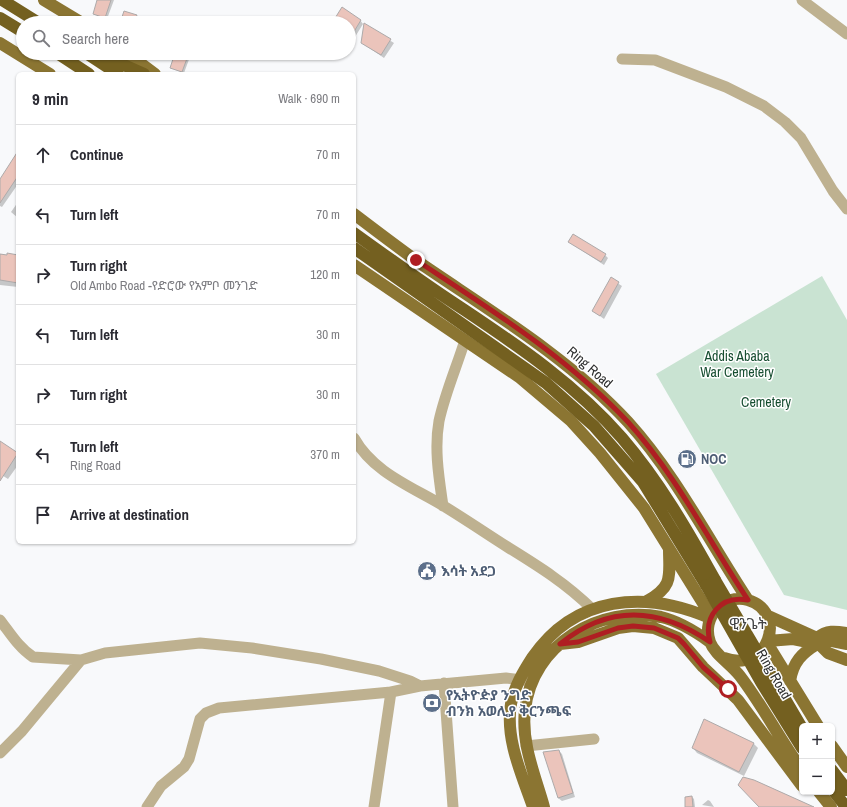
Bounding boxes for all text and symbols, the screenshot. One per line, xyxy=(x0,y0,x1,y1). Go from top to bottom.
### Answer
search box xyxy=(16,16,356,60)
icon: search xyxy=(30,27,52,49)
text: Search here xyxy=(62,28,129,49)
text: 9 min xyxy=(32,87,68,110)
text: Walk · 690 m xyxy=(278,90,340,107)
icon: ahead xyxy=(32,144,54,166)
text: Continue xyxy=(70,144,123,165)
text: 70 m xyxy=(316,146,340,163)
icon: left xyxy=(32,204,54,226)
text: Turn left xyxy=(70,204,118,225)
text: 70 m xyxy=(316,206,340,223)
route end xyxy=(407,251,425,269)
text: Turn right xyxy=(70,255,127,276)
icon: right xyxy=(32,264,54,286)
text: 120 m xyxy=(310,266,340,283)
text: Old Ambo Road -የድሮው የአምቦ መንገድ xyxy=(70,277,258,294)
icon: left xyxy=(32,324,54,346)
text: Turn left xyxy=(70,324,118,345)
text: 30 m xyxy=(316,326,340,343)
street label: Ring Road xyxy=(563,342,617,392)
park label: Addis Ababa War Cemetery xyxy=(700,347,774,381)
icon: right xyxy=(32,384,54,406)
text: Turn right xyxy=(70,384,127,405)
text: 30 m xyxy=(316,386,340,403)
park label: Cemetery xyxy=(741,393,791,411)
text: Turn left xyxy=(70,436,118,457)
icon: left xyxy=(32,444,54,466)
text: 370 m xyxy=(310,446,340,463)
fuel station icon: NOC xyxy=(676,448,698,470)
place label: NOC xyxy=(701,450,727,468)
text: Ring Road xyxy=(70,457,121,474)
icon: arrive xyxy=(32,504,54,526)
text: Arrive at destination xyxy=(70,504,189,525)
public building icon: እሳት አደጋ xyxy=(416,560,438,582)
place label: እሳት አደጋ xyxy=(441,562,496,580)
district label: ዊንጌት xyxy=(729,613,767,634)
street label: Ring Road xyxy=(752,646,796,702)
route start xyxy=(719,680,737,698)
place label: የኢትዮዽያ ንግድ ብንክ አወሊያ ቅርንጫፍ xyxy=(446,686,572,720)
bank icon: የኢትዮዽያ ንግድ ብንክ አወሊያ ቅርንጫፍ xyxy=(421,692,443,714)
map controls xyxy=(799,723,835,795)
button: + xyxy=(799,723,835,759)
button: − xyxy=(799,759,835,795)

